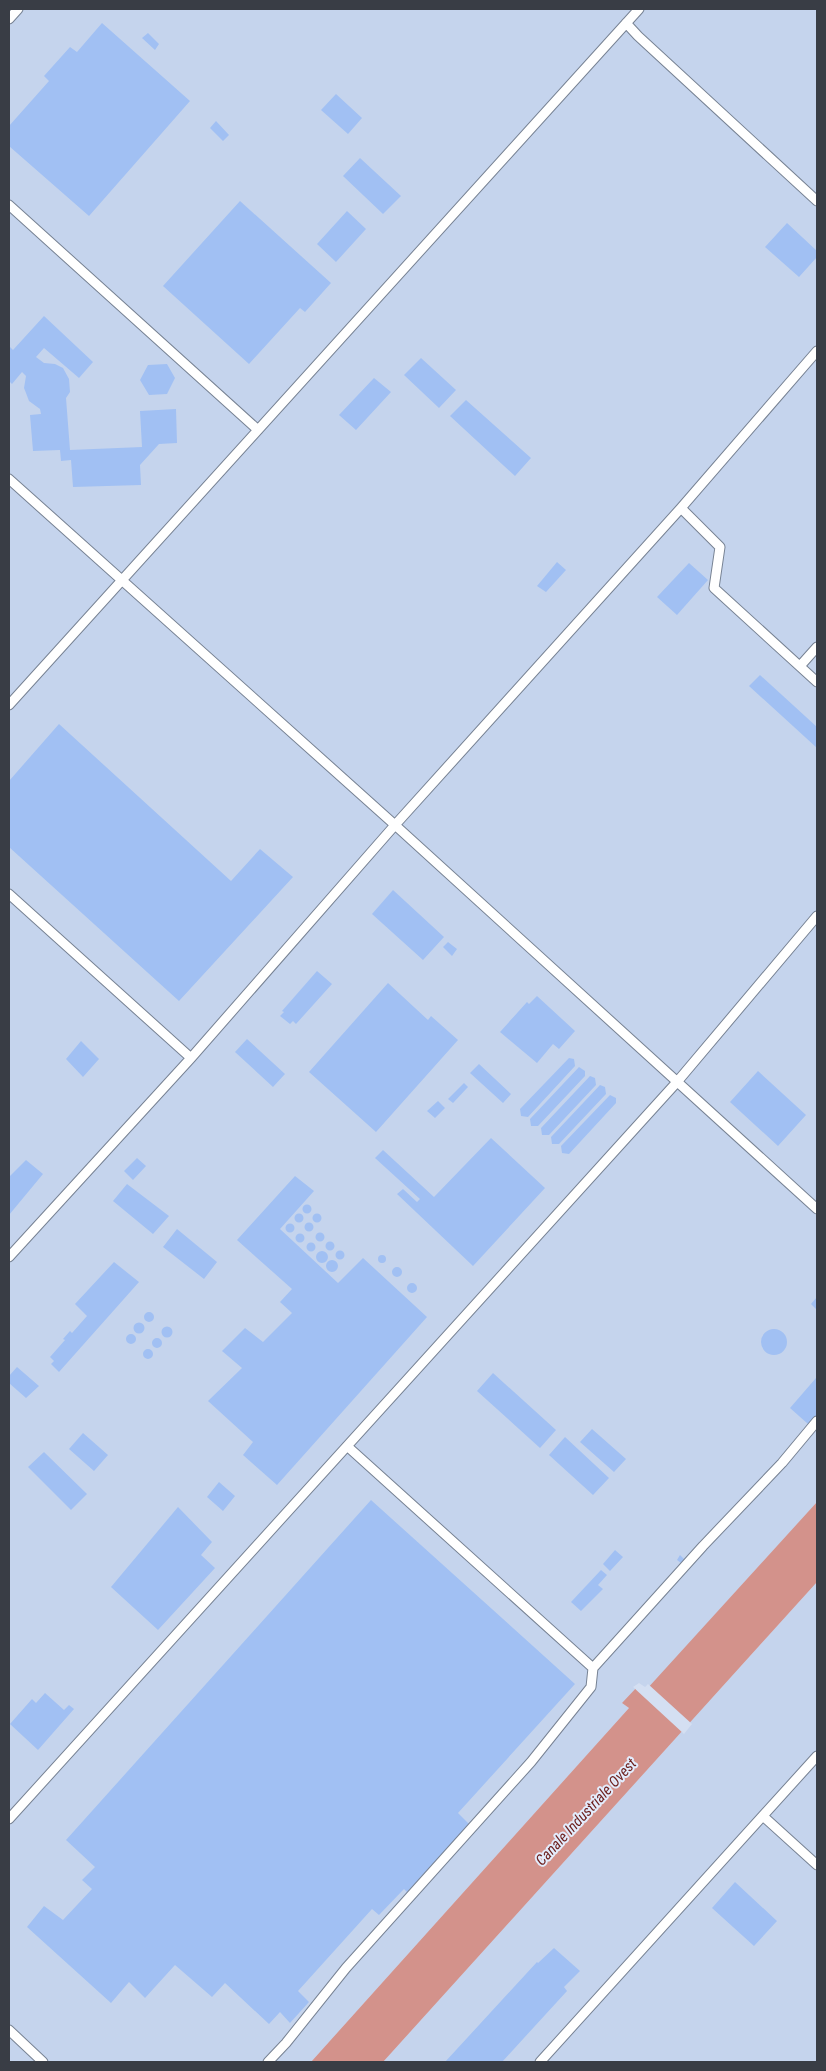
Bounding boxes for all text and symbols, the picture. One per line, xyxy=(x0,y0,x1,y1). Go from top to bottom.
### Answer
water label: Canale Industriale Ovest xyxy=(532,1754,641,1869)

